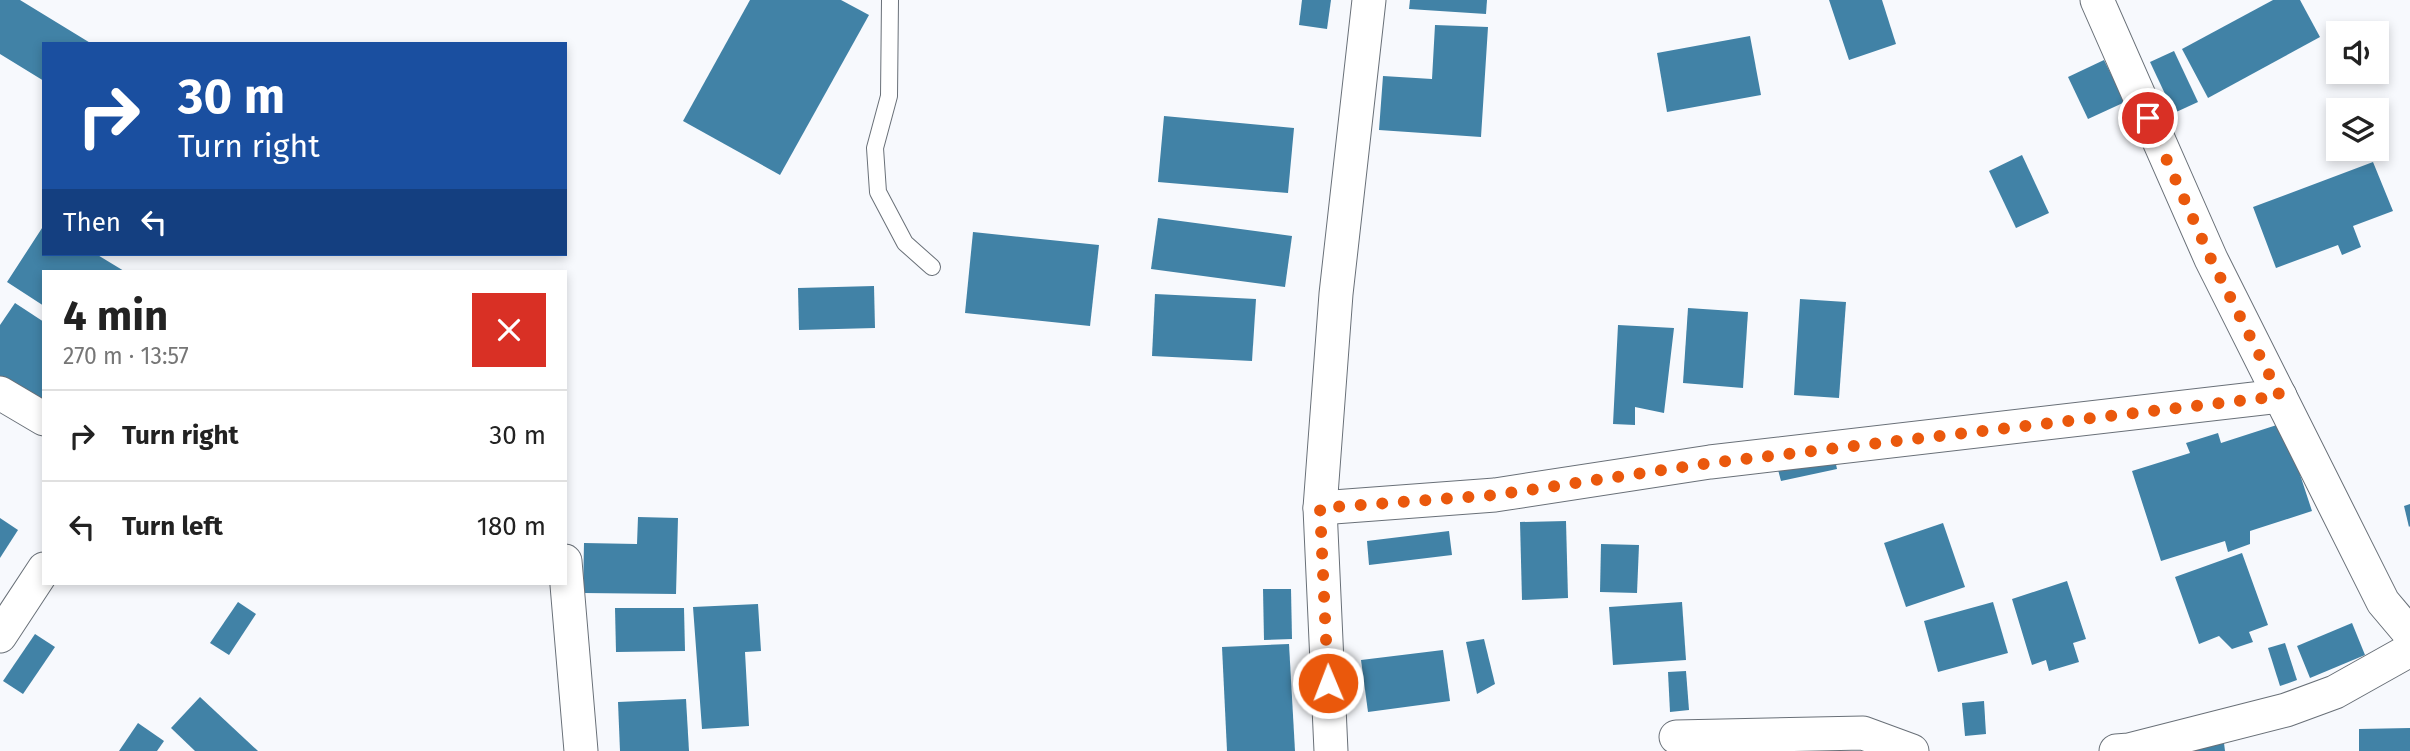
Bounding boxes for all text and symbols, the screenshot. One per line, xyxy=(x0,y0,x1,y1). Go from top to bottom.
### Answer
map controls xyxy=(2326,21,2389,161)
button: sound xyxy=(2326,21,2389,84)
text: 30 m xyxy=(178,67,285,126)
icon: right xyxy=(63,70,154,161)
pin xyxy=(2118,88,2178,148)
button: layers xyxy=(2326,98,2389,161)
icon: arrive xyxy=(2129,99,2167,137)
text: Turn right xyxy=(178,127,320,165)
icon: left xyxy=(135,203,173,241)
text: Then xyxy=(63,207,121,238)
text: 4 min xyxy=(63,291,168,341)
button: close xyxy=(472,293,546,367)
text: 270 m · 13:57 xyxy=(63,342,189,370)
icon: right xyxy=(63,417,101,455)
text: Turn right xyxy=(122,420,239,451)
text: 30 m xyxy=(489,420,546,451)
icon: left xyxy=(63,508,101,546)
text: Turn left xyxy=(122,511,223,542)
text: 180 m xyxy=(477,511,546,542)
position arrow xyxy=(1291,646,1365,720)

